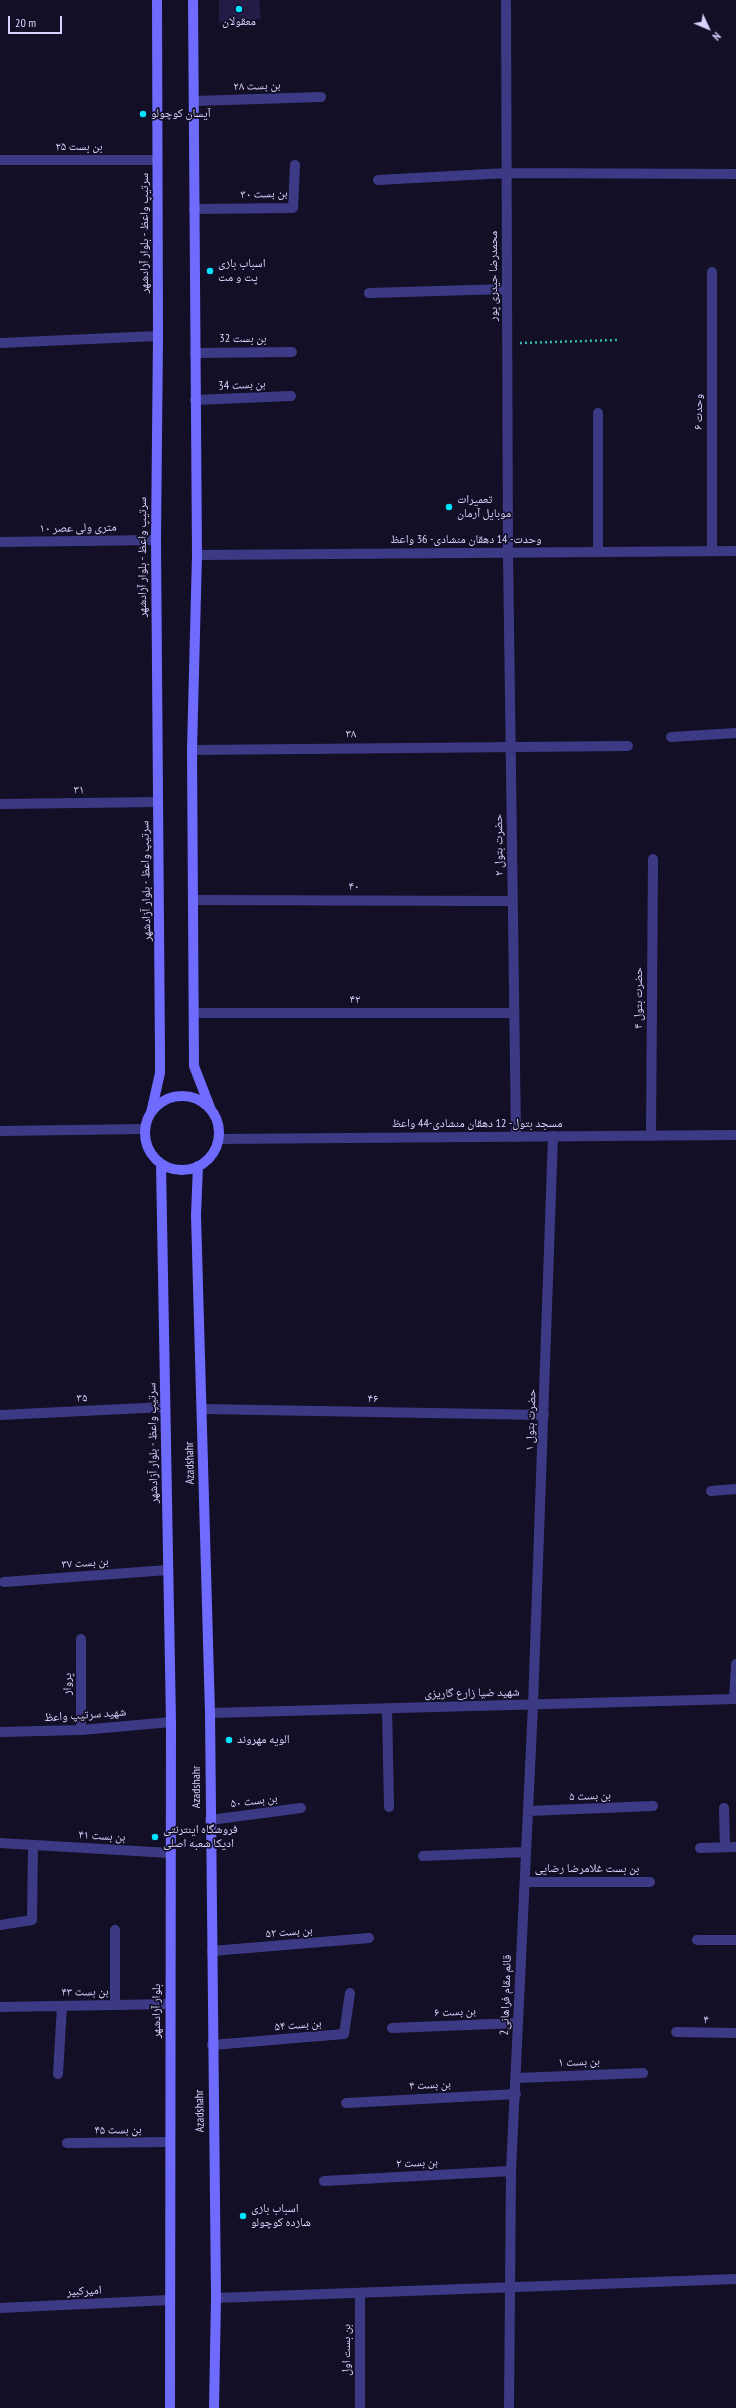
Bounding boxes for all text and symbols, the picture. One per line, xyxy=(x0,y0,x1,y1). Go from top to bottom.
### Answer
marker: معقولان xyxy=(234,4,244,14)
scale bar xyxy=(10,8,64,34)
north arrow xyxy=(688,8,728,48)
text: 20 m xyxy=(15,15,36,30)
place label: معقولان xyxy=(222,15,256,29)
text: N xyxy=(710,29,724,43)
street label: بن بست ۲۸ xyxy=(233,78,281,94)
place label: آیسان کوچولو xyxy=(151,107,211,121)
marker: آیسان کوچولو xyxy=(138,109,148,119)
street label: بن بست ۲۵ xyxy=(55,140,103,154)
street label: سرتیپ واعظ - بلوار آزادشهر xyxy=(138,173,152,293)
street label: بن بست ۳۰ xyxy=(240,186,288,202)
street label: محمدرضا حیدری پور xyxy=(487,231,501,321)
place label: اسباب بازی پت و مت xyxy=(218,257,265,285)
marker: اسباب بازی پت و مت xyxy=(205,266,215,276)
street label: بن بست 32 xyxy=(219,332,267,346)
street label: بن بست 34 xyxy=(218,377,266,393)
street label: وحدت ۶ xyxy=(692,394,706,430)
place label: تعمیرات موبایل آرمان xyxy=(457,493,511,521)
street label: سرتیپ واعظ - بلوار آزادشهر xyxy=(136,497,150,617)
marker: تعمیرات موبایل آرمان xyxy=(444,502,454,512)
street label: ۱۰ متری ولی عصر xyxy=(39,520,117,536)
street label: وحدت- 14 دهقان منشادی- 36 واعظ xyxy=(390,533,542,547)
street label: ۳۸ xyxy=(345,727,357,741)
street label: ۳۱ xyxy=(73,783,85,797)
street label: حضرت بتول ۲ xyxy=(491,814,507,876)
street label: سرتیپ واعظ - بلوار آزادشهر xyxy=(138,821,154,941)
street label: ۴۰ xyxy=(349,880,359,894)
street label: حضرت بتول ۴ xyxy=(632,967,646,1029)
street label: ۴۲ xyxy=(350,993,360,1007)
street label: مسجد بتول- 12 دهقان منشادی-44 واعظ xyxy=(392,1117,562,1131)
street label: سرتیپ واعظ - بلوار آزادشهر xyxy=(145,1383,161,1503)
street label: حضرت بتول ۱ xyxy=(523,1389,539,1451)
street label: ۳۵ xyxy=(76,1391,88,1405)
street label: ۴۶ xyxy=(367,1392,379,1406)
street label: Azadshahr xyxy=(182,1442,198,1484)
street label: بن بست ۳۷ xyxy=(61,1554,109,1572)
street label: پرواز xyxy=(61,1673,75,1695)
street label: شهید ضیا زارع گاریزی xyxy=(424,1685,520,1701)
street label: شهید سرتیپ واعظ xyxy=(43,1705,127,1725)
place label: الویه مهروند xyxy=(237,1733,290,1747)
marker: الویه مهروند xyxy=(224,1735,234,1745)
street label: Azadshahr xyxy=(190,1766,204,1808)
street label: بن بست ۵ xyxy=(569,1788,611,1804)
street label: بن بست ۵۰ xyxy=(230,1791,278,1811)
place label: فروشگاه اینترنتی ادیکا شعبه اصلی xyxy=(163,1823,238,1851)
street label: بن بست ۴۱ xyxy=(78,1828,126,1844)
marker: فروشگاه اینترنتی ادیکا شعبه اصلی xyxy=(150,1832,160,1842)
street label: بن بست غلامرضا رضایی xyxy=(535,1862,639,1876)
street label: بن بست ۵۲ xyxy=(265,1923,313,1941)
street label: 2قائم مقام فراهانی xyxy=(497,1954,515,2036)
street label: بن بست ۴۳ xyxy=(61,1984,109,2000)
street label: بلوار آزادشهر xyxy=(150,1984,164,2038)
street label: بن بست ۶ xyxy=(434,2004,476,2020)
street label: ۴ xyxy=(703,2013,709,2027)
street label: بن بست ۵۴ xyxy=(274,2016,322,2034)
street label: بن بست ۱ xyxy=(558,2054,600,2070)
street label: بن بست ۴ xyxy=(409,2077,451,2093)
street label: Azadshahr xyxy=(192,2090,208,2132)
street label: بن بست ۴۵ xyxy=(94,2122,142,2138)
street label: بن بست ۲ xyxy=(396,2155,438,2171)
place label: اسباب بازی شازده کوچولو xyxy=(251,2202,311,2230)
marker: اسباب بازی شازده کوچولو xyxy=(238,2211,248,2221)
street label: امیرکبیر xyxy=(66,2283,102,2299)
street label: بن بست اول xyxy=(340,2324,354,2376)

